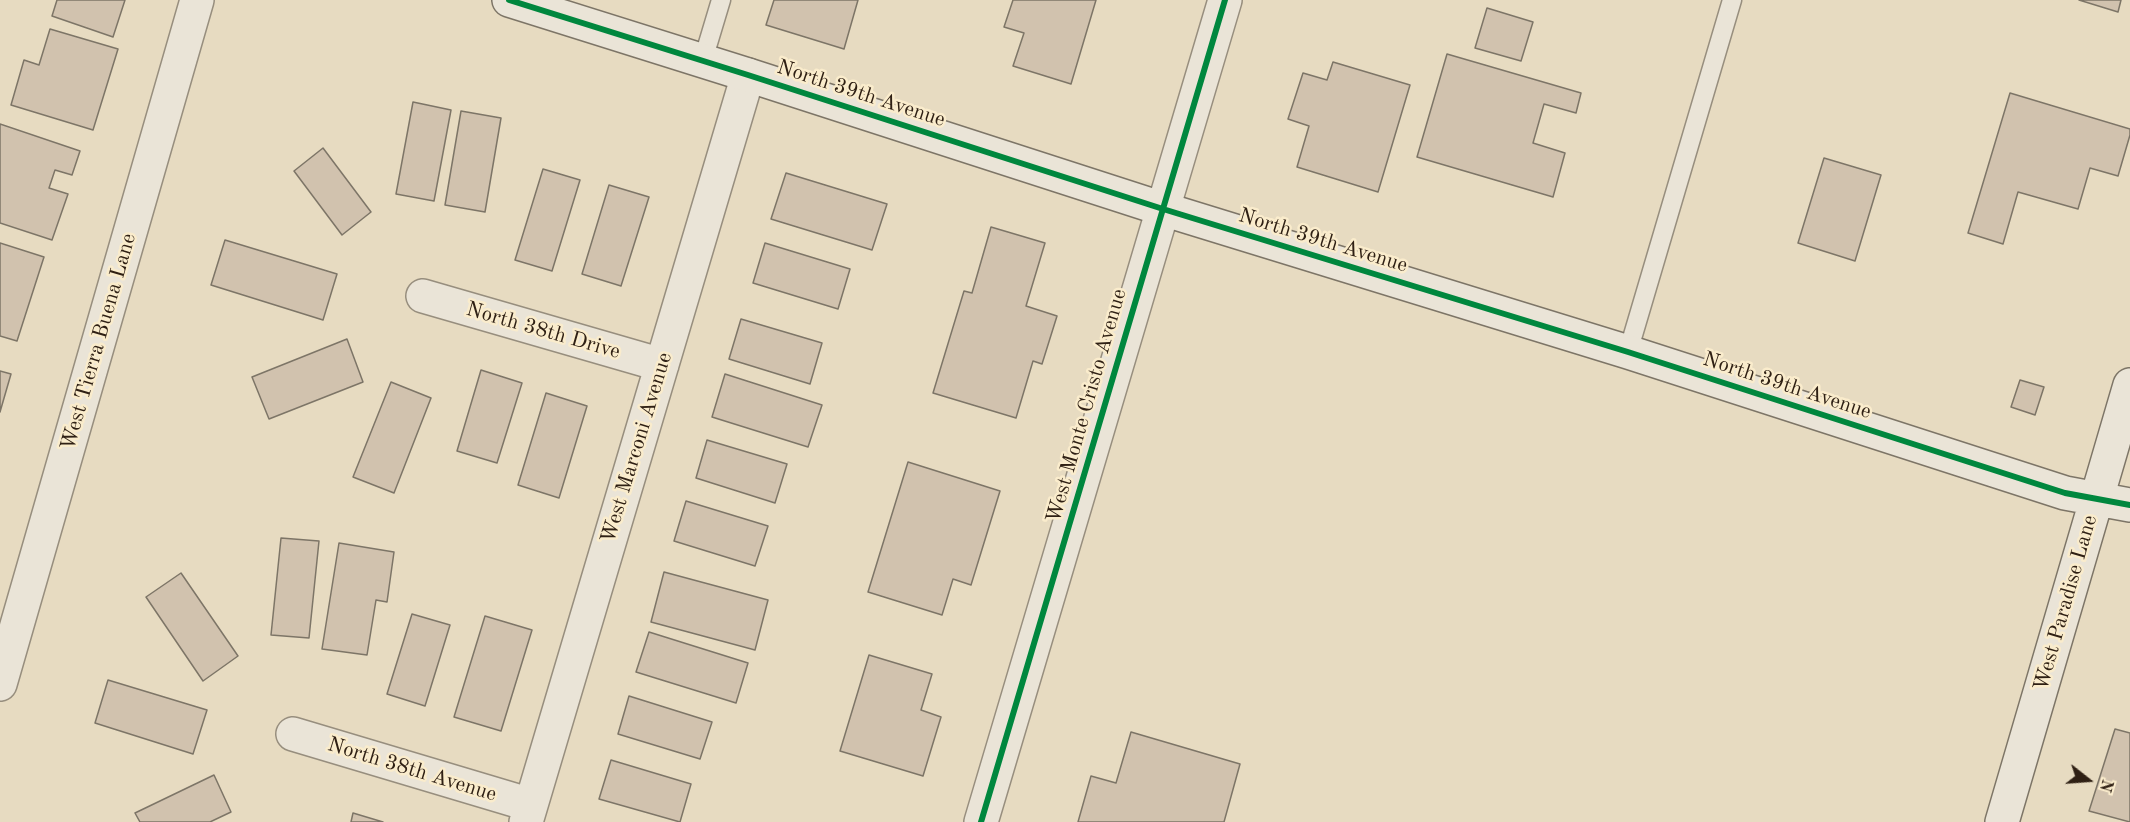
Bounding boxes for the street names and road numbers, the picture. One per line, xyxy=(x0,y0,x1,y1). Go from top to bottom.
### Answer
street label: North 39th Avenue xyxy=(774,55,948,133)
street label: North 39th Avenue xyxy=(1235,203,1411,279)
street label: West Tierra Buena Lane xyxy=(56,231,142,453)
street label: West Monte Cristo Avenue xyxy=(1041,286,1133,526)
street label: North 38th Drive xyxy=(463,297,623,365)
street label: North 39th Avenue xyxy=(1700,347,1874,425)
street label: West Marconi Avenue xyxy=(596,350,678,546)
street label: West Paradise Lane xyxy=(2029,512,2103,694)
street label: North 38th Avenue xyxy=(324,732,500,808)

